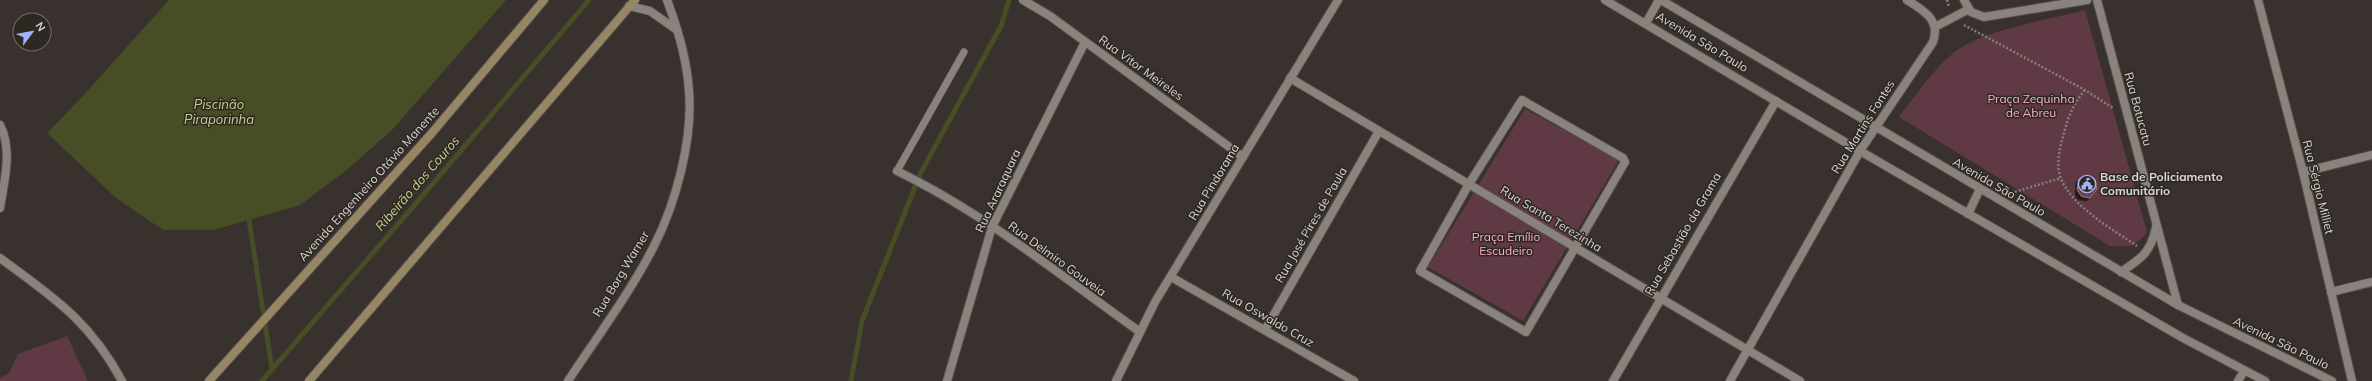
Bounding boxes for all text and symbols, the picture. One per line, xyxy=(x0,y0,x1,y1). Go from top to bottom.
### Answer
street label: Avenida São Paulo xyxy=(1653,8,1751,75)
north arrow xyxy=(12,12,52,52)
text: N xyxy=(32,19,49,34)
street label: Rua Vitor Meireles xyxy=(1096,32,1187,103)
street label: Rua Botucatu xyxy=(2121,70,2156,147)
street label: Rua Martins Fontes xyxy=(1828,77,1898,176)
park label: Praça Zequinha de Abreu xyxy=(1987,91,2075,120)
water label: Piscinão Piraporinha xyxy=(184,96,254,127)
street label: Avenida Engenheiro Otávio Manente xyxy=(295,103,442,264)
water label: Ribeirão dos Couros xyxy=(371,132,463,234)
street label: Rua Sérgio Milliet xyxy=(2300,138,2337,235)
street label: Rua Pindorama xyxy=(1185,141,1242,223)
street label: Rua Araraquara xyxy=(972,147,1023,235)
street label: Avenida São Paulo xyxy=(1950,154,2048,219)
street label: Rua José Pires de Paula xyxy=(1271,164,1350,285)
place label: Base de Policiamento Comunitário xyxy=(2100,169,2223,198)
street label: Rua Sebastião da Grama xyxy=(1641,170,1724,298)
public building icon: Base de Policiamento Comunitário xyxy=(2077,174,2097,194)
street label: Rua Santa Terezinha xyxy=(1498,182,1605,255)
street label: Rua Delmiro Gouveia xyxy=(1006,218,1109,299)
street label: Rua Borg Warner xyxy=(589,228,652,319)
park label: Praça Emílio Escudeiro xyxy=(1472,229,1540,258)
street label: Rua Oswaldo Cruz xyxy=(1220,285,1317,350)
street label: Avenida São Paulo xyxy=(2231,313,2332,372)

